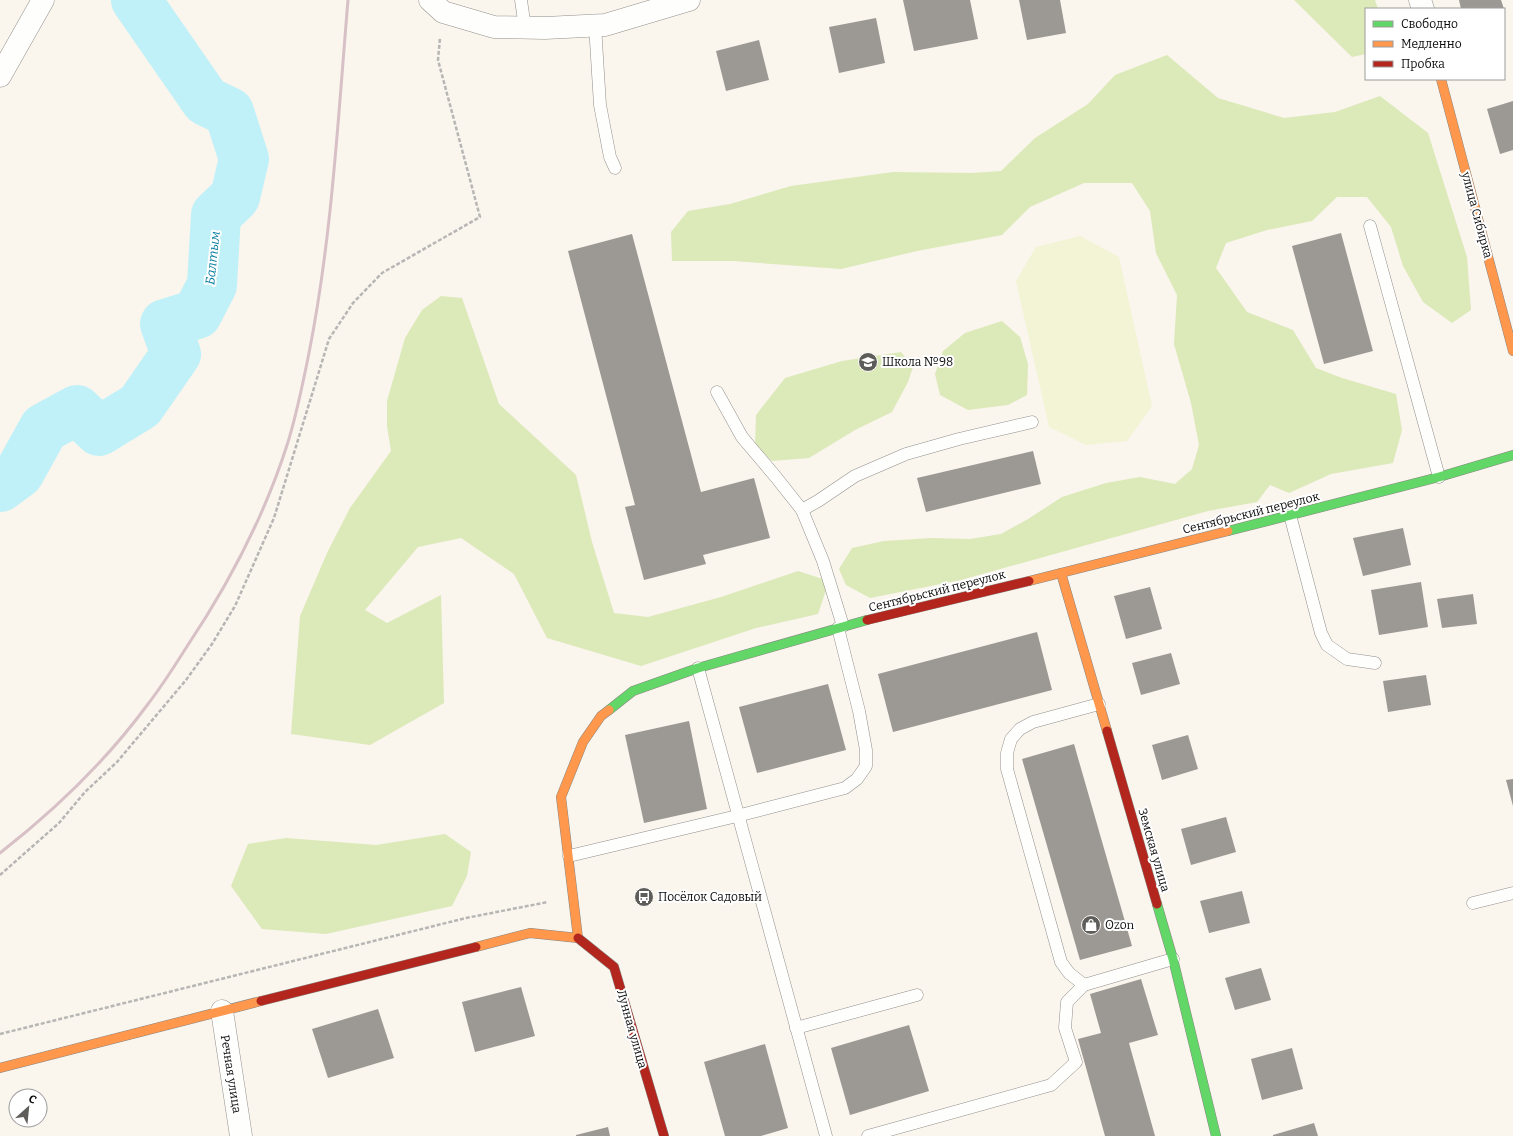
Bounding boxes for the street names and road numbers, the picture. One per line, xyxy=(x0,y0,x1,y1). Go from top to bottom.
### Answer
street label: улица Сибирка xyxy=(1459,169,1495,260)
street label: Сентябрьский переулок xyxy=(1181,489,1321,537)
street label: Сентябрьский переулок xyxy=(867,567,1007,615)
street label: Земская улица xyxy=(1135,807,1173,894)
street label: Лунная улица xyxy=(614,988,650,1070)
street label: Речная улица xyxy=(218,1034,244,1115)

